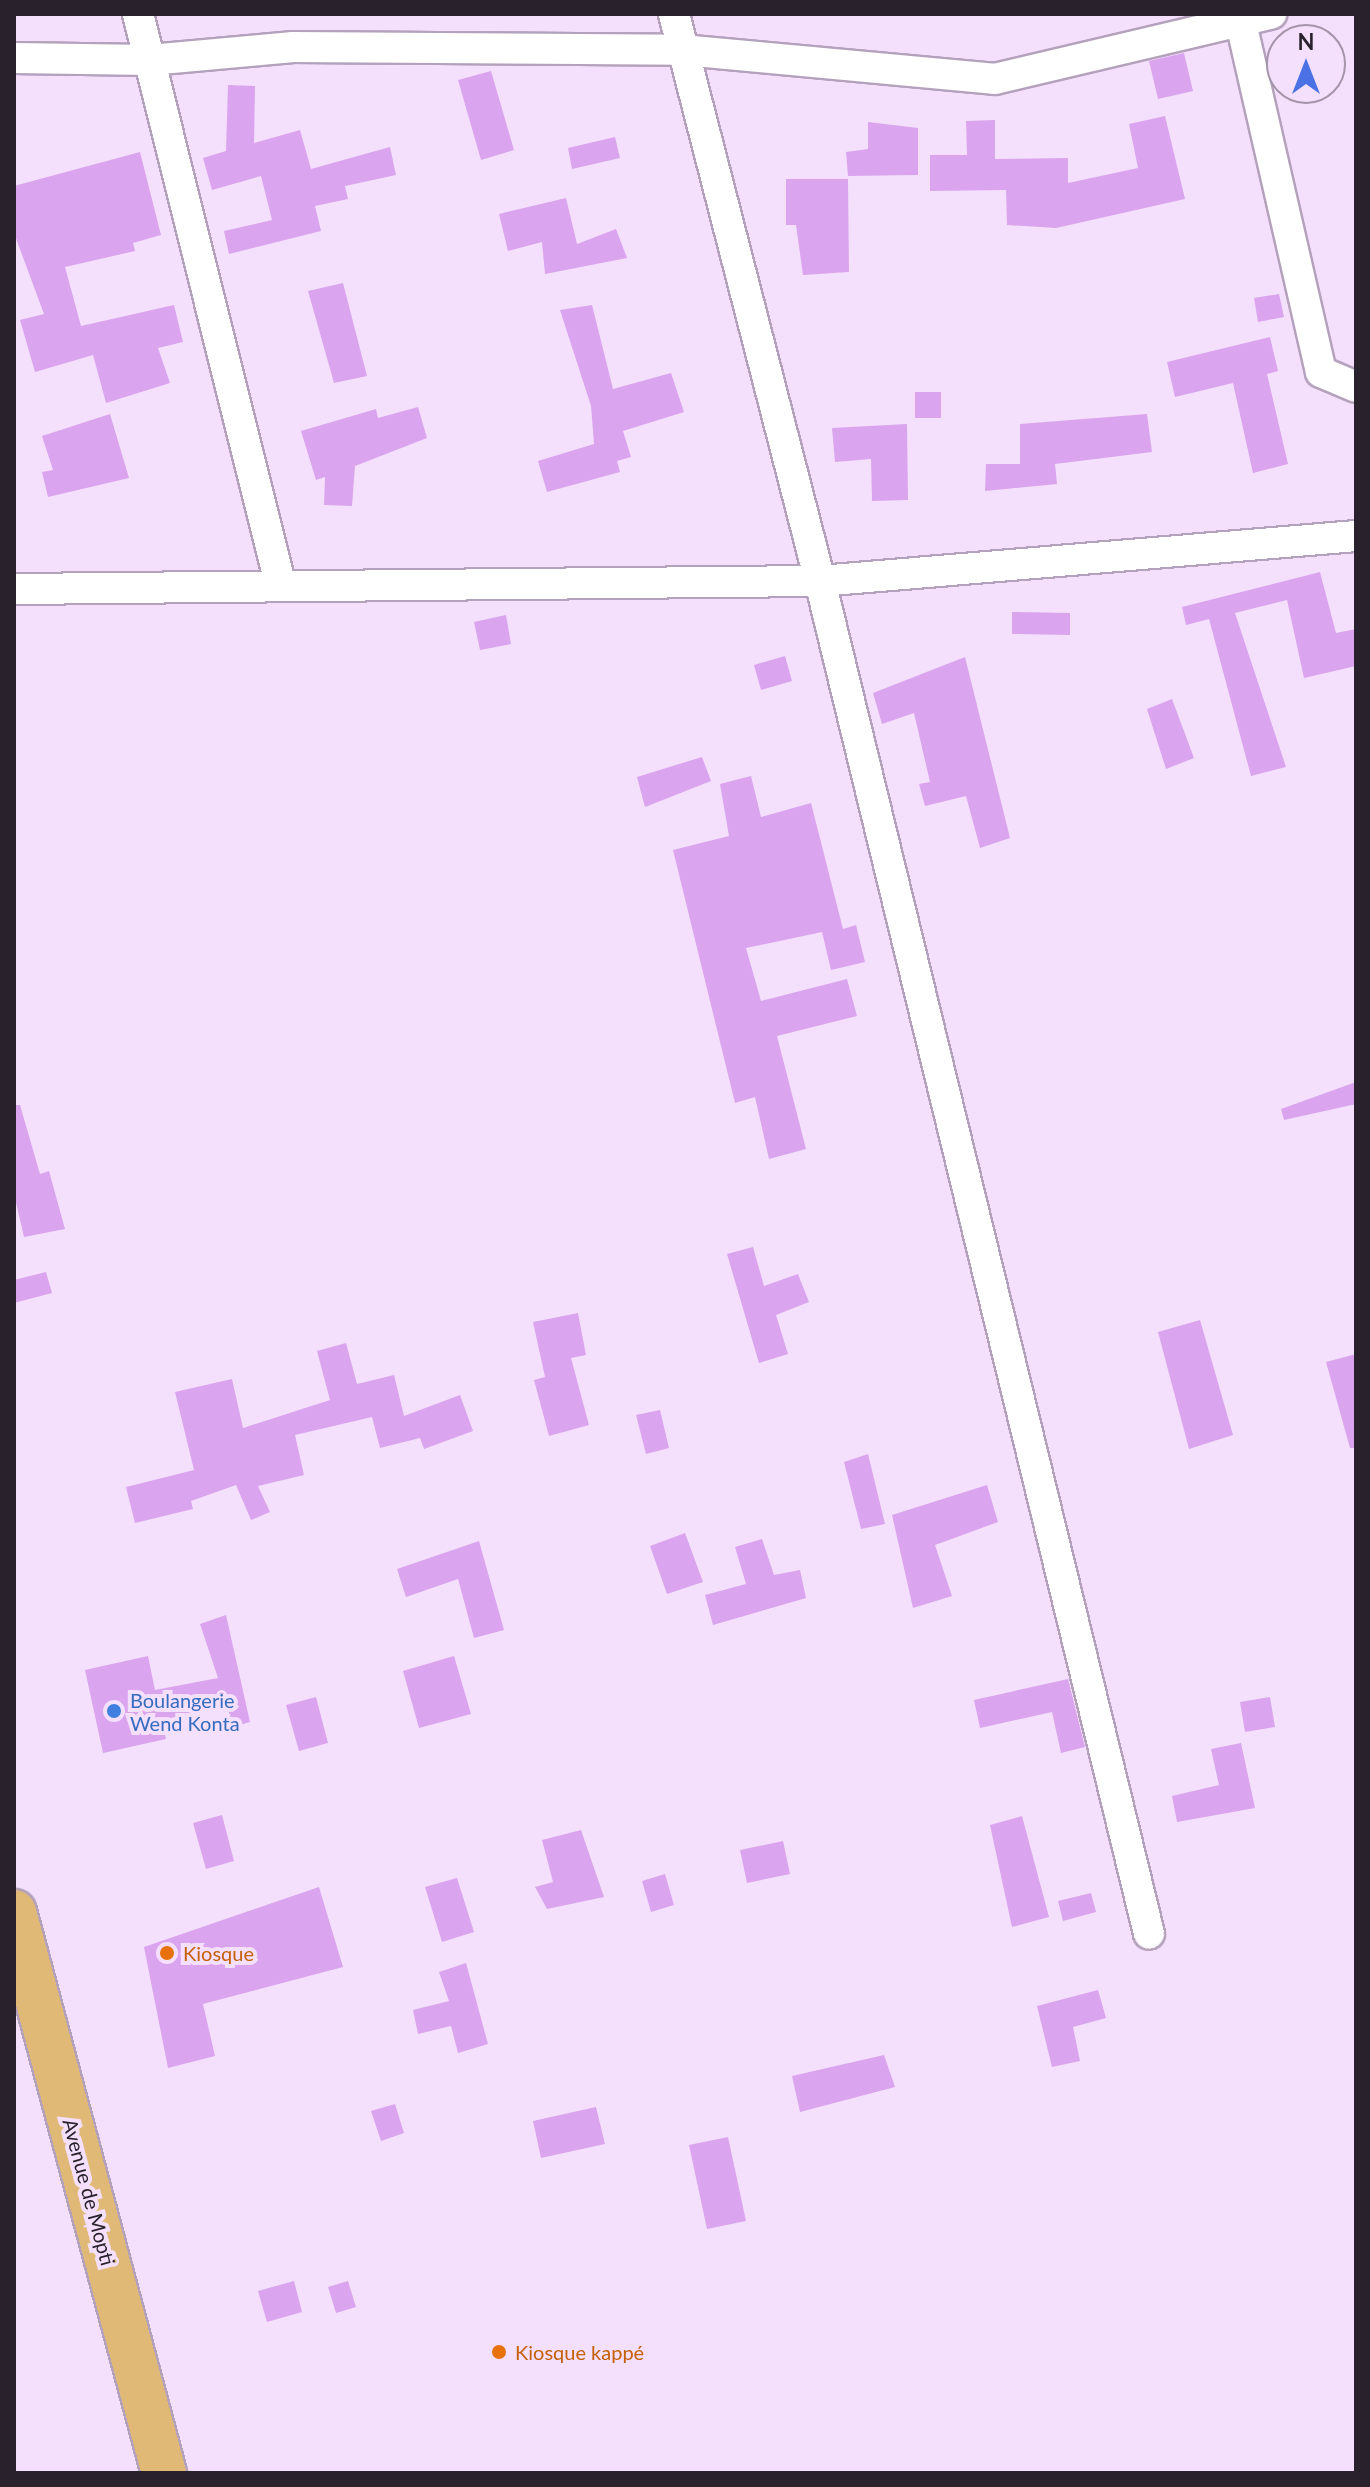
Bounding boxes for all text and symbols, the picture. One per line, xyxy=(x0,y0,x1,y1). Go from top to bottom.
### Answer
north arrow xyxy=(1266,24,1346,104)
text: N xyxy=(1298,28,1314,55)
place label: Boulangerie Wend Konta xyxy=(130,1688,240,1735)
marker: Boulangerie Wend Konta xyxy=(105,1702,123,1720)
place label: Kiosque xyxy=(183,1941,254,1965)
marker: Kiosque xyxy=(158,1944,176,1962)
street label: Avenue de Mopti xyxy=(58,2116,120,2268)
place label: Kiosque kappé xyxy=(515,2340,644,2364)
marker: Kiosque kappé xyxy=(490,2343,508,2361)

